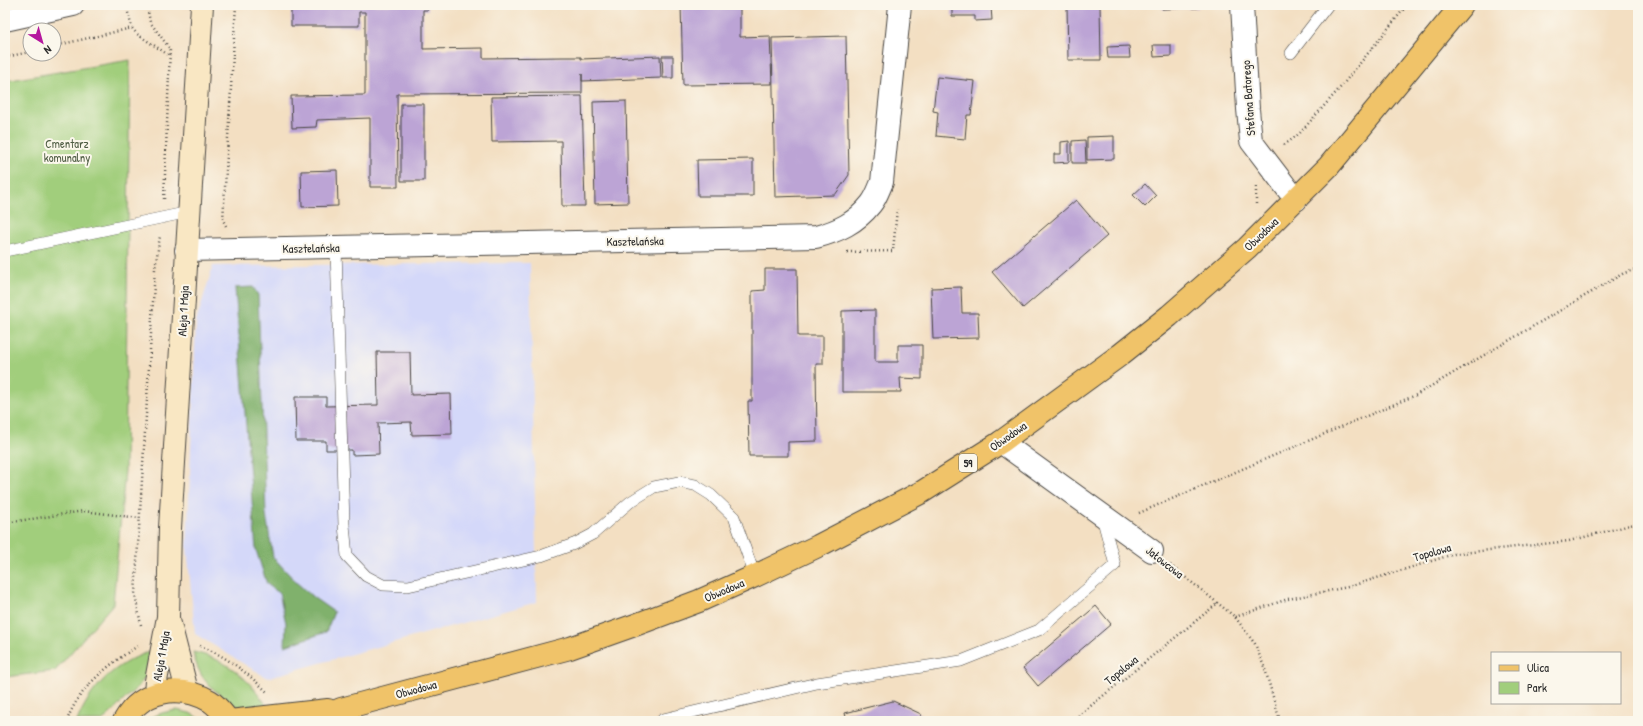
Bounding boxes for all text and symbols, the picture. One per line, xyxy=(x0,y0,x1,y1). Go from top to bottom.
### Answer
north arrow xyxy=(22,22,62,62)
text: N xyxy=(41,43,55,57)
street label: Stefana Batorego xyxy=(1237,60,1259,136)
park label: Cmentarz komunalny xyxy=(44,135,90,166)
street label: Obwodowa xyxy=(1240,213,1282,255)
street label: Kasztelańska xyxy=(606,232,664,250)
street label: Kasztelańska xyxy=(282,239,340,257)
street label: Aleja 1 Maja xyxy=(173,285,193,337)
street label: Obwodowa xyxy=(986,417,1030,455)
road number: 59 xyxy=(959,454,977,472)
street label: Topolowa xyxy=(1411,538,1453,566)
street label: Jałowcowa xyxy=(1142,542,1188,582)
street label: Obwodowa xyxy=(701,574,747,606)
street label: Aleja 1 Maja xyxy=(148,629,174,682)
street label: Topolowa xyxy=(1101,651,1142,689)
legend xyxy=(1491,652,1621,704)
text: Ulica xyxy=(1527,659,1549,676)
street label: Obwodowa xyxy=(394,675,439,703)
text: Park xyxy=(1527,679,1547,696)

